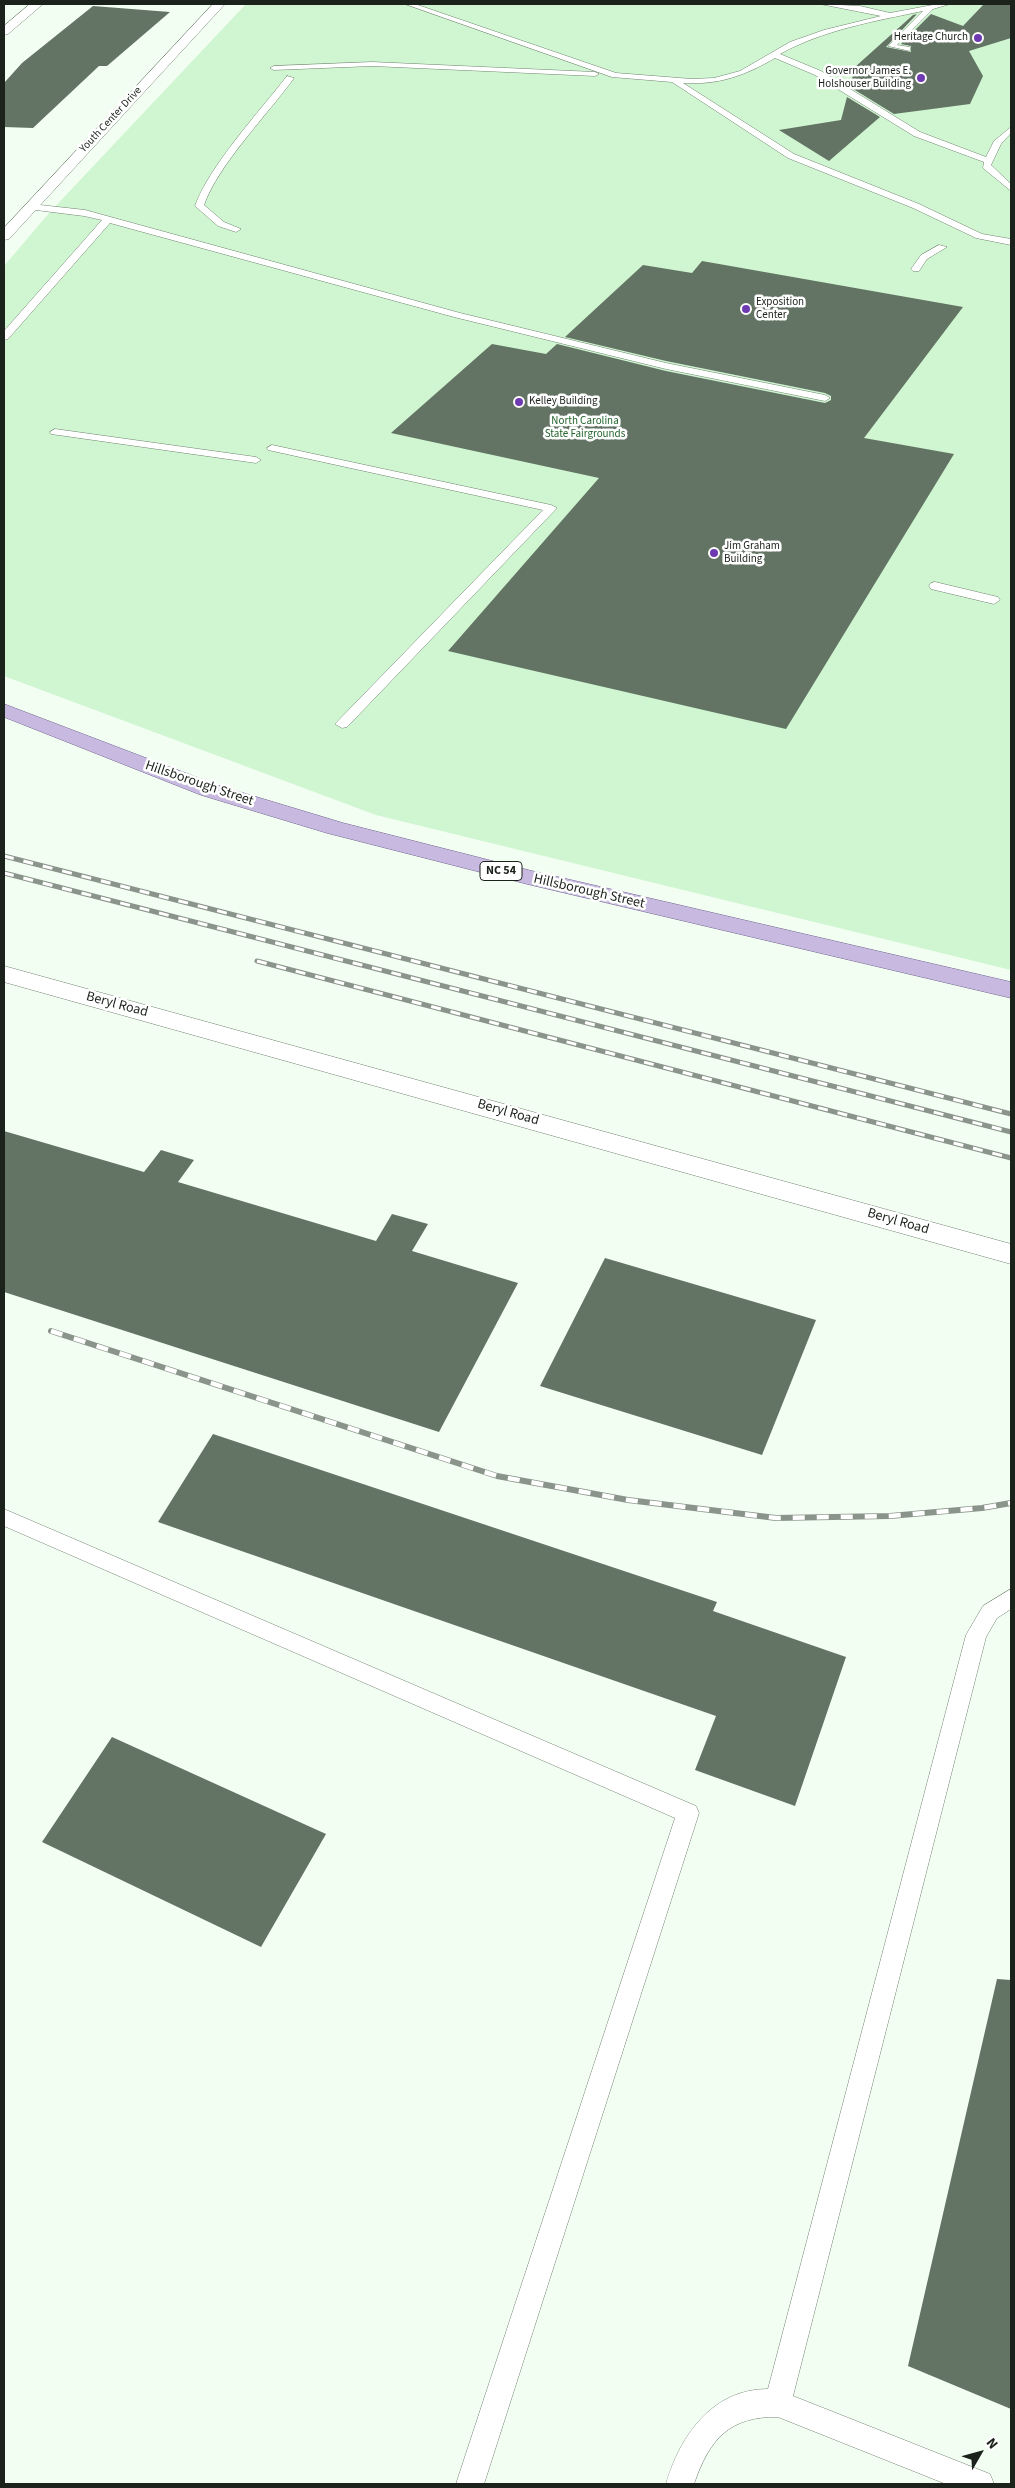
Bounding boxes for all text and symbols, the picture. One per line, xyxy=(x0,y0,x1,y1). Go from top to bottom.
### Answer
place label: Heritage Church xyxy=(894,31,968,45)
marker: Heritage Church xyxy=(972,32,984,44)
place label: Governor James E. Holshouser Building xyxy=(818,65,911,91)
marker: Governor James E. Holshouser Building xyxy=(915,72,927,84)
street label: Youth Center Drive xyxy=(77,84,145,156)
place label: Exposition Center xyxy=(756,296,804,322)
marker: Exposition Center xyxy=(740,303,752,315)
place label: Kelley Building xyxy=(529,395,598,409)
marker: Kelley Building xyxy=(513,396,525,408)
park label: North Carolina State Fairgrounds xyxy=(545,415,625,441)
place label: Jim Graham Building xyxy=(724,540,780,566)
marker: Jim Graham Building xyxy=(708,547,720,559)
street label: Hillsborough Street xyxy=(143,758,255,810)
road number: NC 54 xyxy=(480,861,522,880)
street label: Hillsborough Street xyxy=(532,871,646,913)
street label: Beryl Road xyxy=(84,989,150,1021)
street label: Beryl Road xyxy=(475,1096,541,1130)
street label: Beryl Road xyxy=(865,1205,931,1239)
north arrow xyxy=(955,2428,1005,2478)
text: N xyxy=(981,2434,1003,2454)

